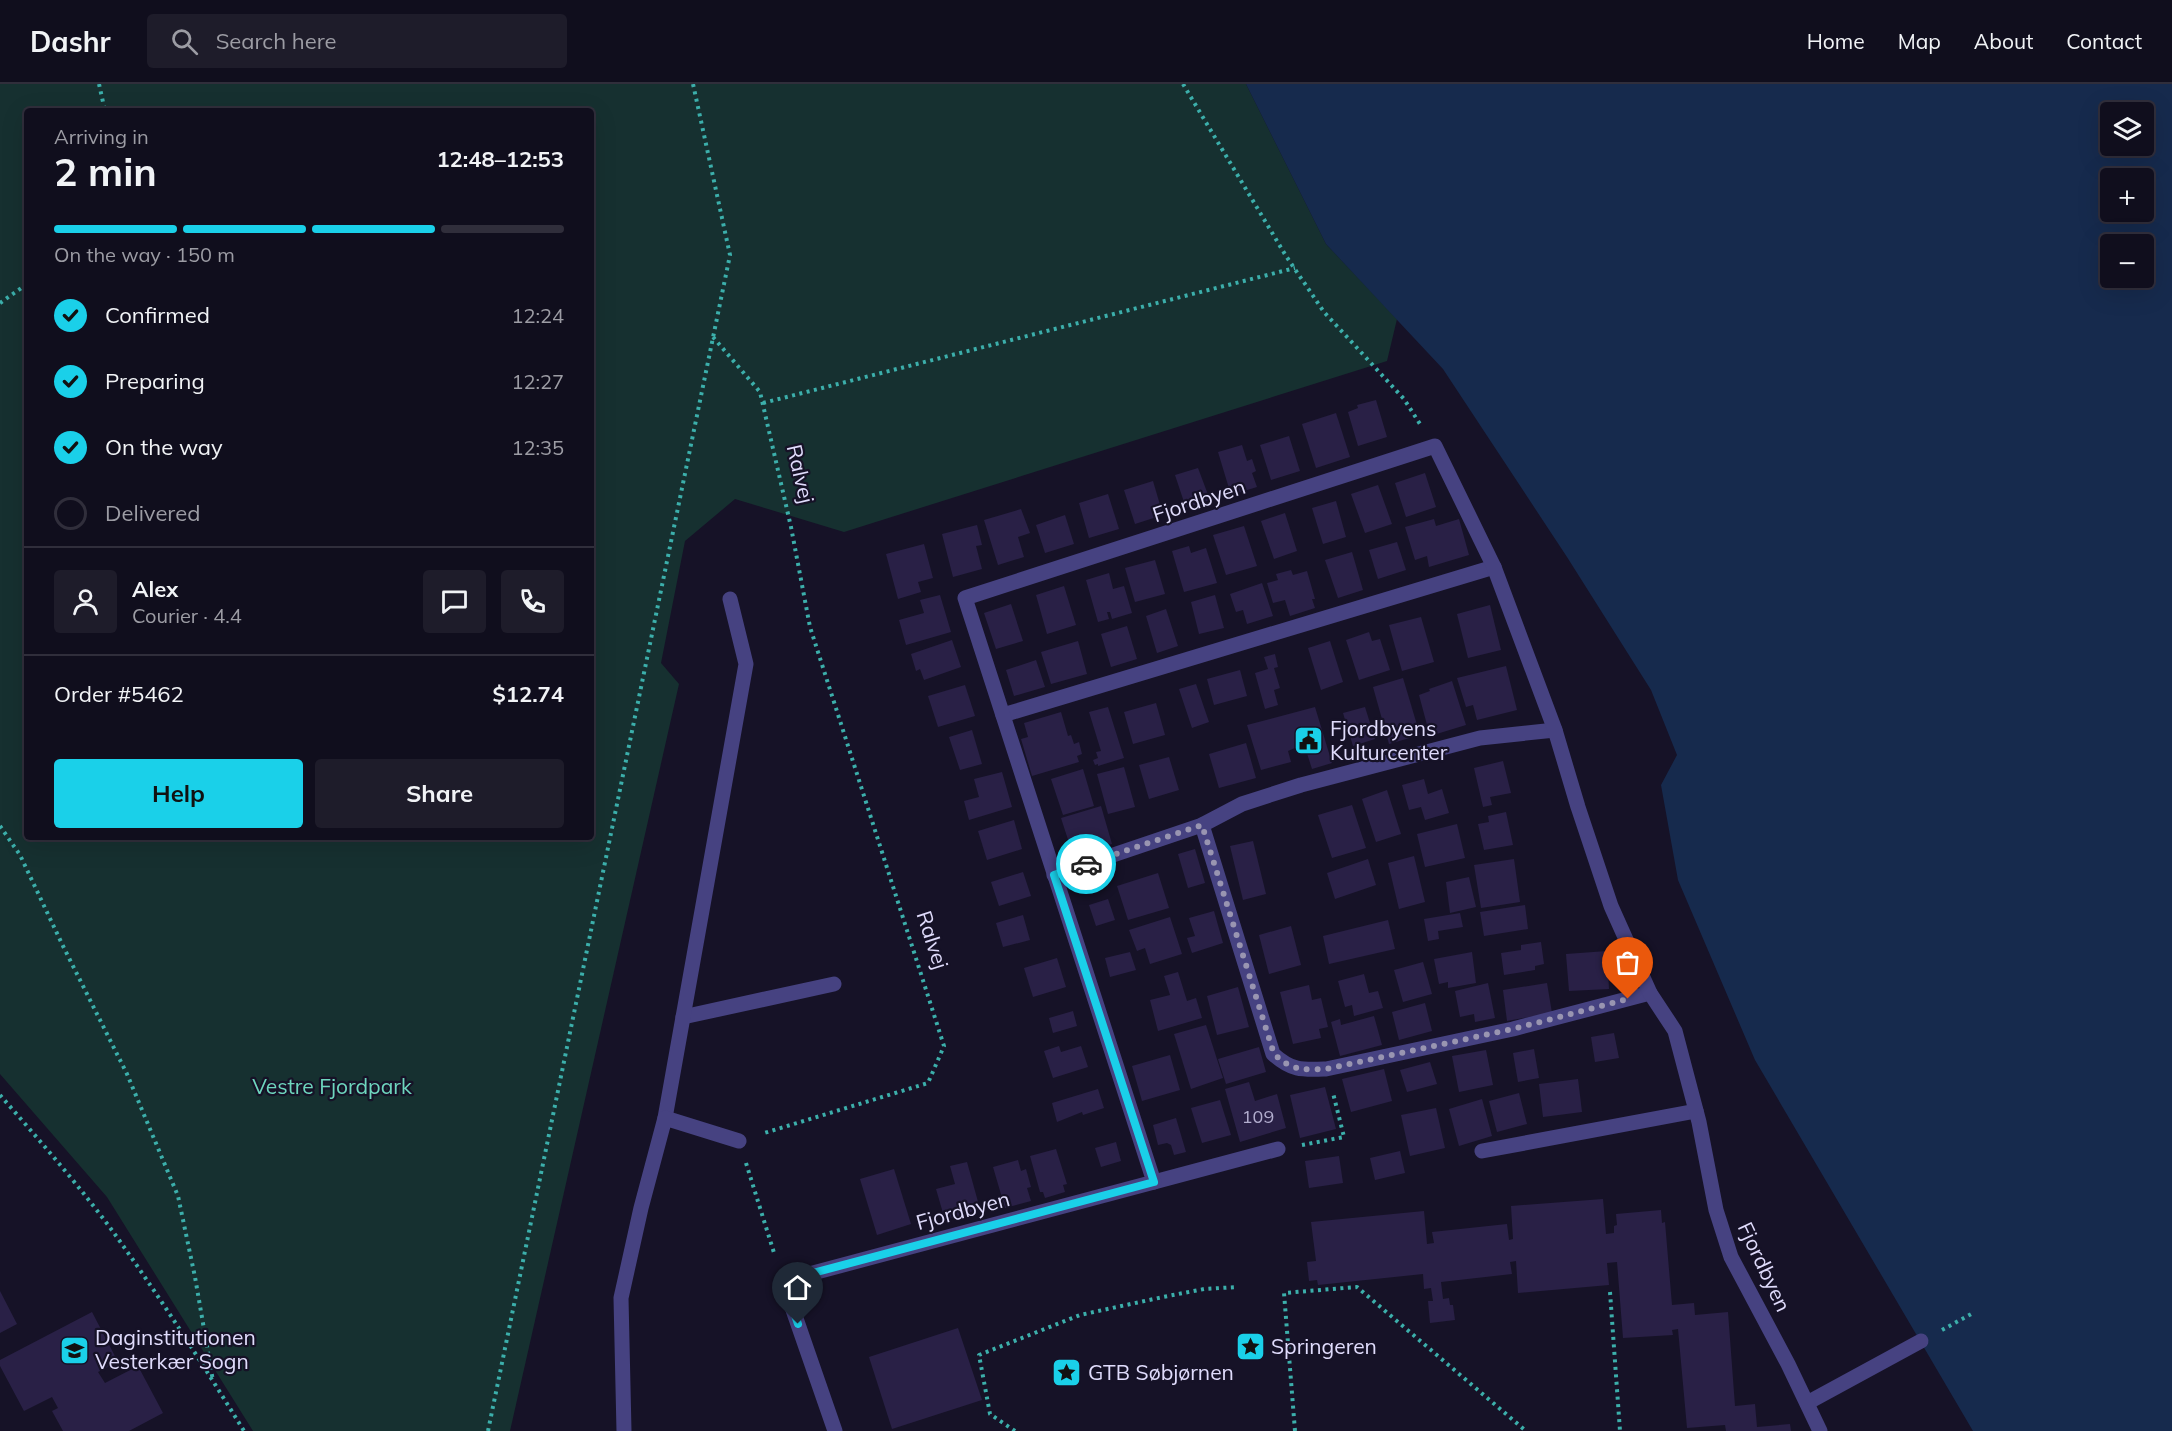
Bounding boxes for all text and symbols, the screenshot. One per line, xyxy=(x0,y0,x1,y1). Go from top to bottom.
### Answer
search box xyxy=(147,14,567,68)
text: Dashr xyxy=(30,24,111,59)
icon: search xyxy=(168,25,201,58)
text: Search here xyxy=(216,27,337,55)
text: Home xyxy=(1807,28,1865,54)
text: Map xyxy=(1898,28,1941,54)
text: About xyxy=(1974,28,2033,54)
text: Contact xyxy=(2066,28,2142,54)
map controls xyxy=(2100,102,2154,288)
button: layers xyxy=(2100,102,2154,156)
text: Arriving in xyxy=(54,124,149,149)
text: 12:48–12:53 xyxy=(436,145,564,173)
text: 2 min xyxy=(54,147,157,196)
button: + xyxy=(2100,168,2154,222)
button: − xyxy=(2100,234,2154,288)
text: On the way · 150 m xyxy=(54,242,235,267)
icon: check xyxy=(54,299,87,332)
text: Confirmed xyxy=(105,301,210,329)
text: 12:24 xyxy=(511,303,564,328)
icon: check xyxy=(54,365,87,398)
text: Preparing xyxy=(105,367,205,395)
text: 12:27 xyxy=(511,369,564,394)
icon: check xyxy=(54,431,87,464)
text: On the way xyxy=(105,433,223,461)
text: 12:35 xyxy=(511,435,564,460)
street label: Ralvej xyxy=(782,442,820,506)
street label: Fjordbyen xyxy=(1149,473,1248,527)
text: Delivered xyxy=(105,499,200,527)
button: person xyxy=(54,570,117,633)
button: chat xyxy=(423,570,486,633)
button: phone xyxy=(501,570,564,633)
text: Alex xyxy=(132,575,178,603)
text: Courier · 4.4 xyxy=(132,603,242,628)
text: Order #5462 xyxy=(54,680,184,708)
text: $12.74 xyxy=(493,680,564,708)
place label: Fjordbyens Kulturcenter xyxy=(1330,715,1448,765)
public building icon: Fjordbyens Kulturcenter xyxy=(1293,725,1325,757)
button: Help xyxy=(54,759,303,828)
button: Share xyxy=(315,759,564,828)
courier xyxy=(1056,834,1116,894)
icon: car xyxy=(1070,848,1103,881)
street label: Ralvej xyxy=(911,907,955,972)
pin xyxy=(1602,937,1653,999)
icon: bag xyxy=(1611,946,1644,979)
park label: Vestre Fjordpark xyxy=(252,1073,412,1099)
house number: 109 xyxy=(1242,1105,1274,1128)
street label: Fjordbyen xyxy=(913,1185,1013,1235)
street label: Fjordbyen xyxy=(1733,1218,1797,1316)
pin xyxy=(772,1262,823,1324)
icon: home xyxy=(781,1271,814,1304)
place label: Daginstitutionen Vesterkær Sogn xyxy=(95,1324,256,1374)
place icon: Springeren xyxy=(1234,1331,1266,1363)
place label: Springeren xyxy=(1271,1333,1377,1359)
school or university icon: Daginstitutionen Vesterkær Sogn xyxy=(58,1334,90,1366)
place icon: GTB Søbjørnen xyxy=(1051,1357,1083,1389)
place label: GTB Søbjørnen xyxy=(1088,1359,1234,1385)

